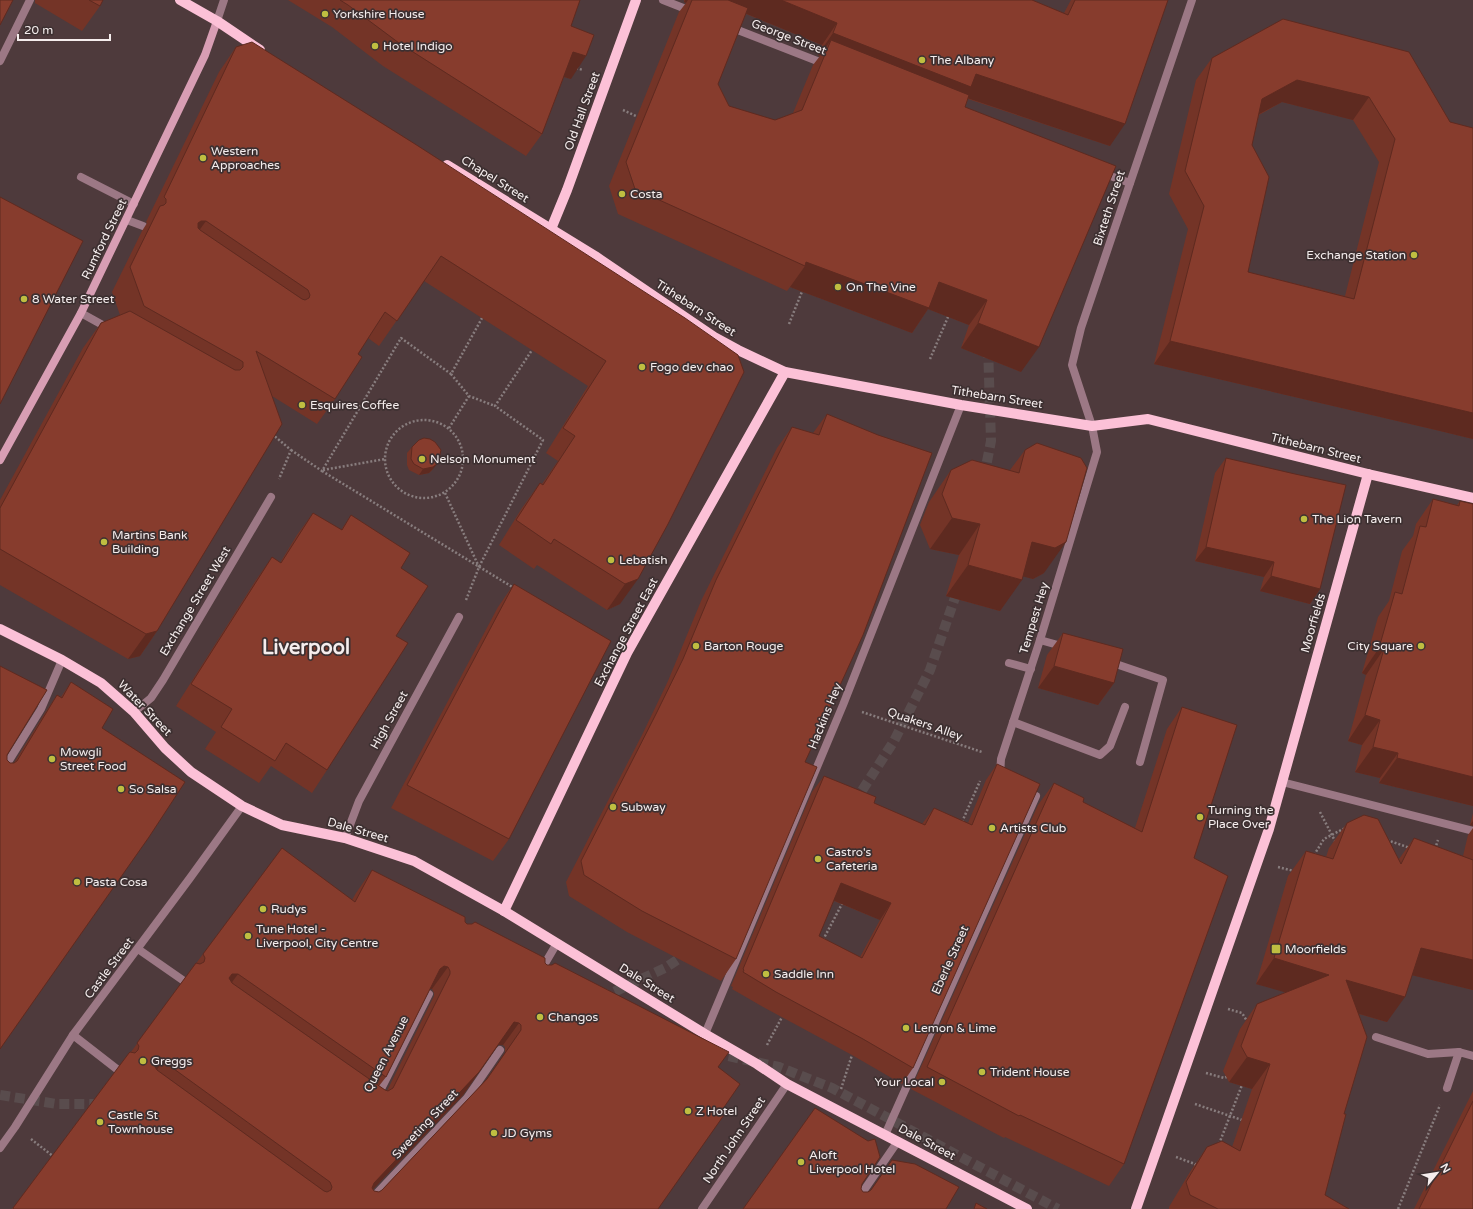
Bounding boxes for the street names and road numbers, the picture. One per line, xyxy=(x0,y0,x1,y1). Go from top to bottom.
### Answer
street label: George Street xyxy=(749,16,829,58)
street label: Old Hall Street xyxy=(561,69,603,152)
street label: Chapel Street xyxy=(459,153,532,206)
street label: Bixteth Street xyxy=(1090,168,1128,247)
street label: Rumford Street xyxy=(78,196,130,281)
street label: Tithebarn Street xyxy=(653,277,739,339)
street label: Tithebarn Street xyxy=(950,383,1044,411)
street label: Tithebarn Street xyxy=(1269,430,1363,466)
street label: Exchange Street West xyxy=(157,543,233,658)
street label: Exchange Street East xyxy=(591,575,661,689)
street label: Tempest Hey xyxy=(1016,580,1052,656)
street label: Moorfields xyxy=(1298,591,1328,654)
street label: Water Street xyxy=(115,677,175,739)
street label: Hackins Hey xyxy=(805,680,845,751)
street label: High Street xyxy=(367,688,411,751)
street label: Quakers Alley xyxy=(886,705,965,744)
street label: Dale Street xyxy=(326,815,391,846)
street label: Eberle Street xyxy=(929,923,972,997)
street label: Castle Street xyxy=(82,934,137,1001)
street label: Dale Street xyxy=(617,960,678,1006)
street label: Queen Avenue xyxy=(361,1013,411,1095)
street label: Sweeting Street xyxy=(389,1086,461,1162)
street label: North John Street xyxy=(700,1094,768,1186)
street label: Dale Street xyxy=(896,1121,958,1163)

